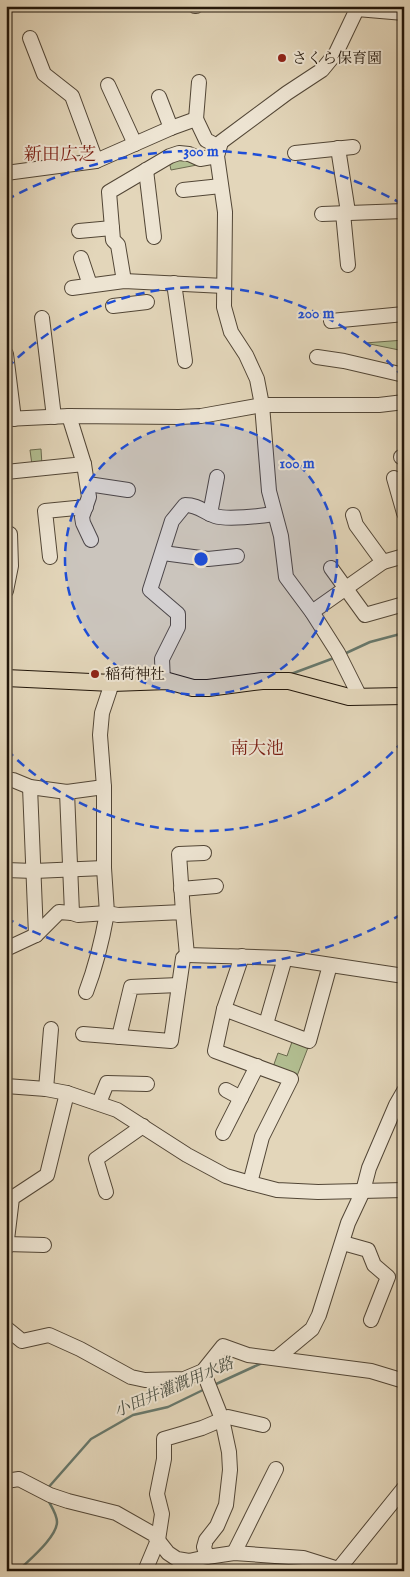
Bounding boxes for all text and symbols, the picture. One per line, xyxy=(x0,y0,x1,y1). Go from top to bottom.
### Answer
place label: さくら保育園 xyxy=(292,49,382,68)
marker: さくら保育園 xyxy=(276,52,288,64)
text: 300 m xyxy=(183,142,219,161)
district label: 新田広芝 xyxy=(24,144,96,167)
text: 200 m xyxy=(298,304,335,323)
text: 100 m xyxy=(279,454,315,473)
centre of rings xyxy=(192,550,210,568)
place label: 稲荷神社 xyxy=(105,665,165,684)
marker: 稲荷神社 xyxy=(89,668,101,680)
district label: 南大池 xyxy=(230,738,284,761)
water label: 小田井灌漑用水路 xyxy=(111,1353,238,1422)

